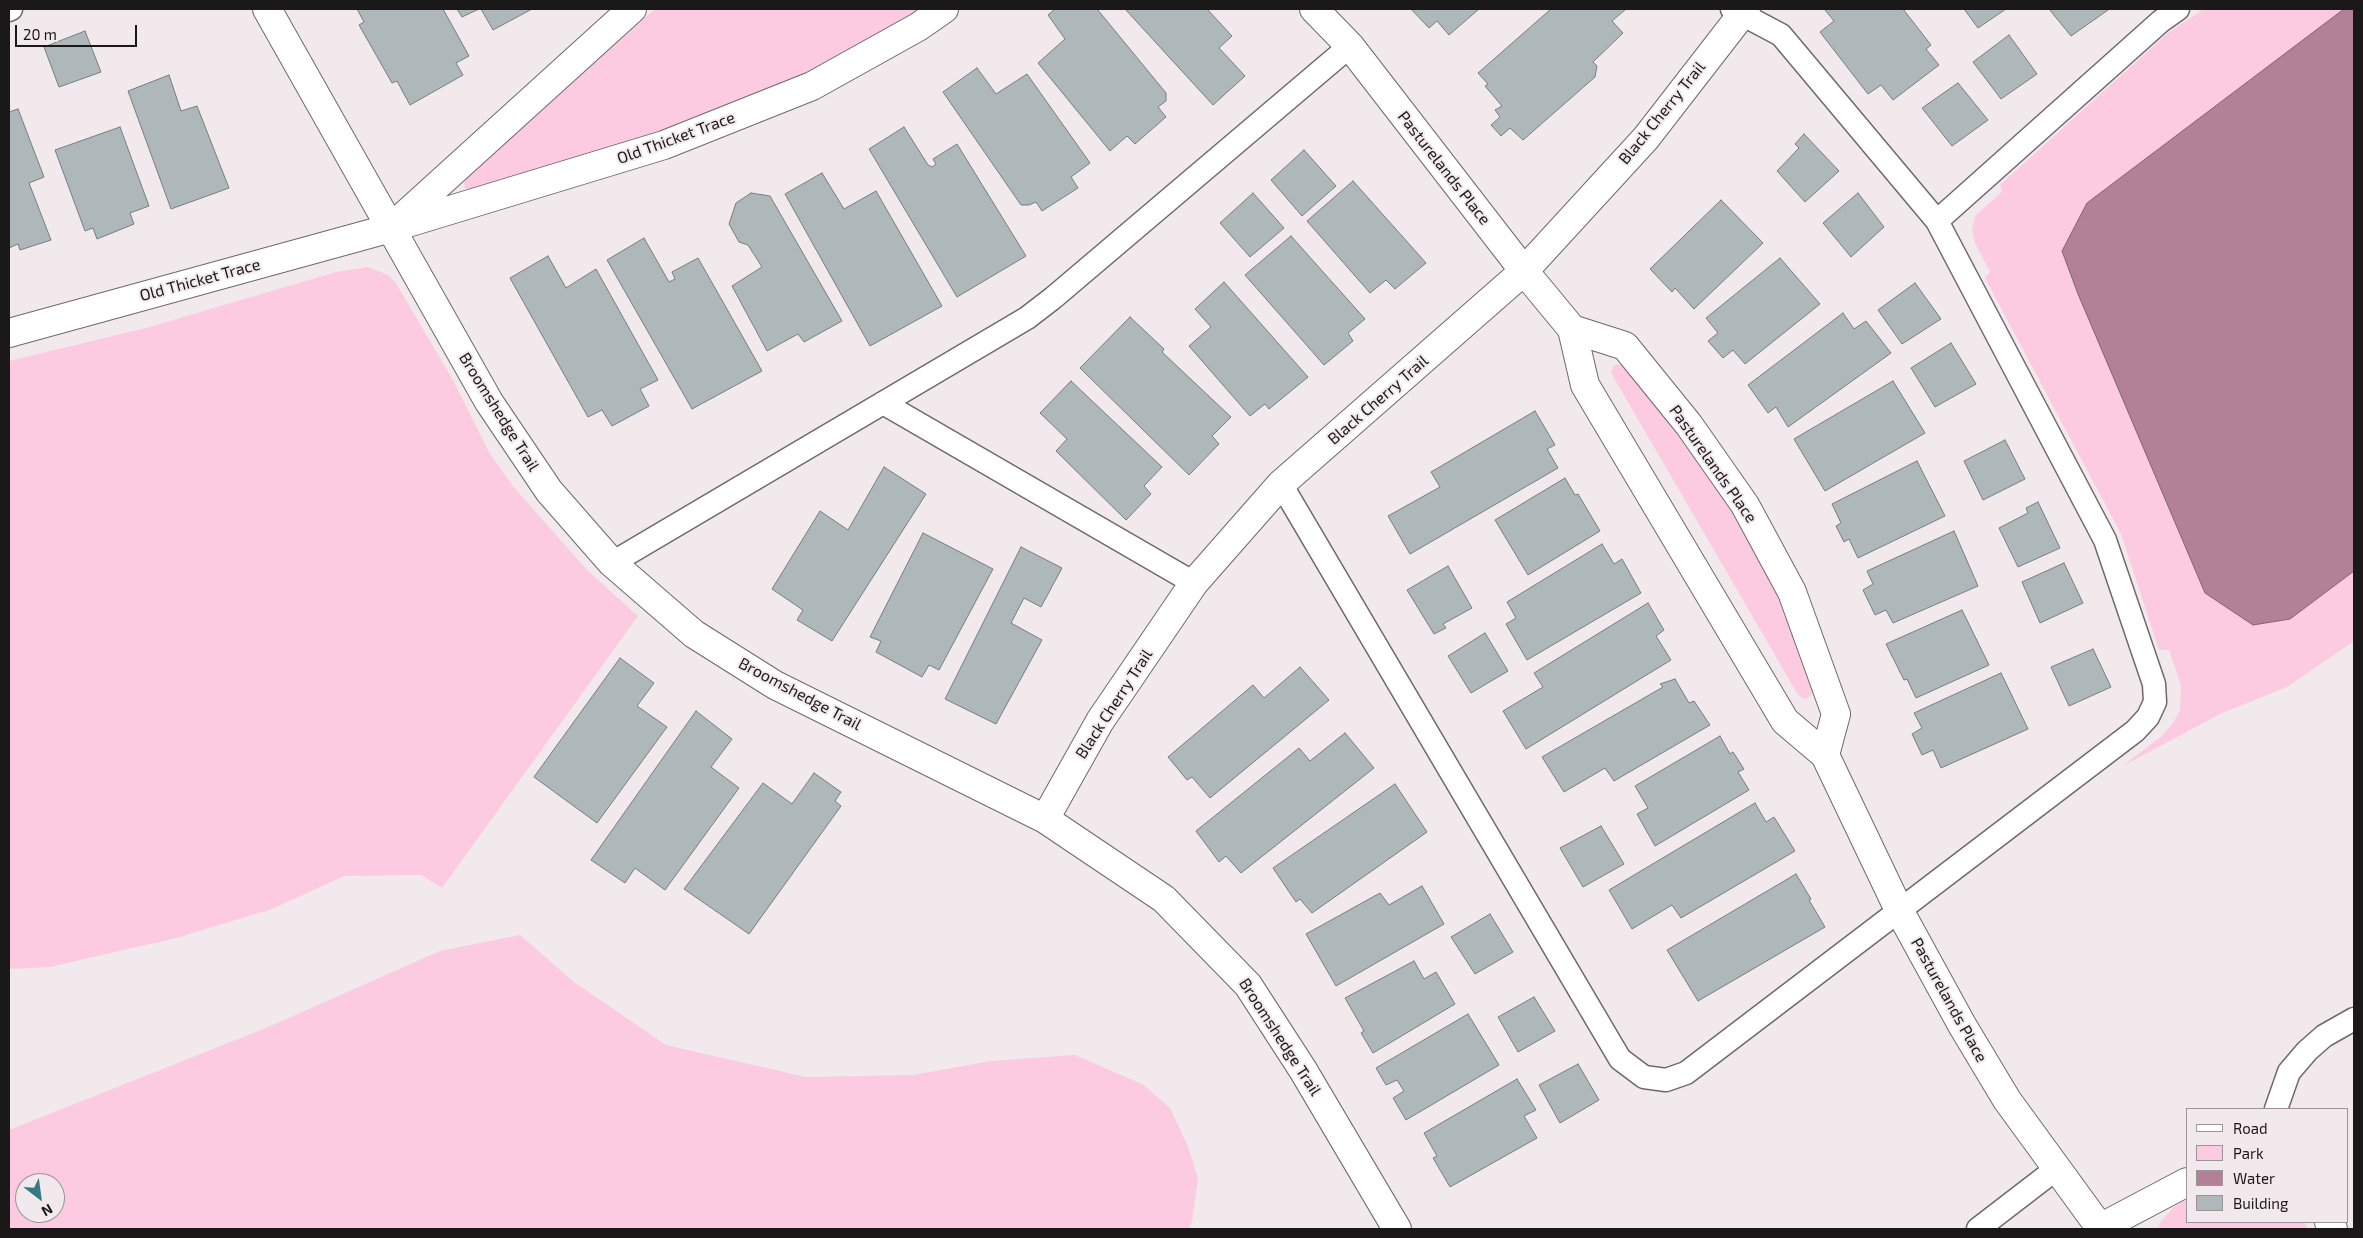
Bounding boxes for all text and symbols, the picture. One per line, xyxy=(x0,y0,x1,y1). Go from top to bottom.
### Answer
scale bar xyxy=(18,15,140,47)
text: 20 m xyxy=(23,25,57,43)
street label: Black Cherry Trail xyxy=(1615,58,1709,168)
street label: Pasturelands Place xyxy=(1394,107,1494,229)
street label: Old Thicket Trace xyxy=(614,108,738,168)
street label: Old Thicket Trace xyxy=(138,255,262,305)
street label: Broomshedge Trail xyxy=(455,349,543,475)
street label: Black Cherry Trail xyxy=(1324,351,1432,449)
street label: Pasturelands Place xyxy=(1665,401,1761,527)
street label: Black Cherry Trail xyxy=(1071,646,1157,762)
street label: Broomshedge Trail xyxy=(735,654,865,734)
street label: Pasturelands Place xyxy=(1907,934,1991,1066)
street label: Broomshedge Trail xyxy=(1235,975,1325,1099)
legend xyxy=(2186,1108,2348,1223)
text: Road xyxy=(2233,1119,2268,1137)
text: Park xyxy=(2233,1144,2264,1162)
text: Water xyxy=(2233,1169,2275,1187)
north arrow xyxy=(15,1173,65,1223)
text: Building xyxy=(2233,1194,2288,1212)
text: N xyxy=(39,1201,56,1220)

